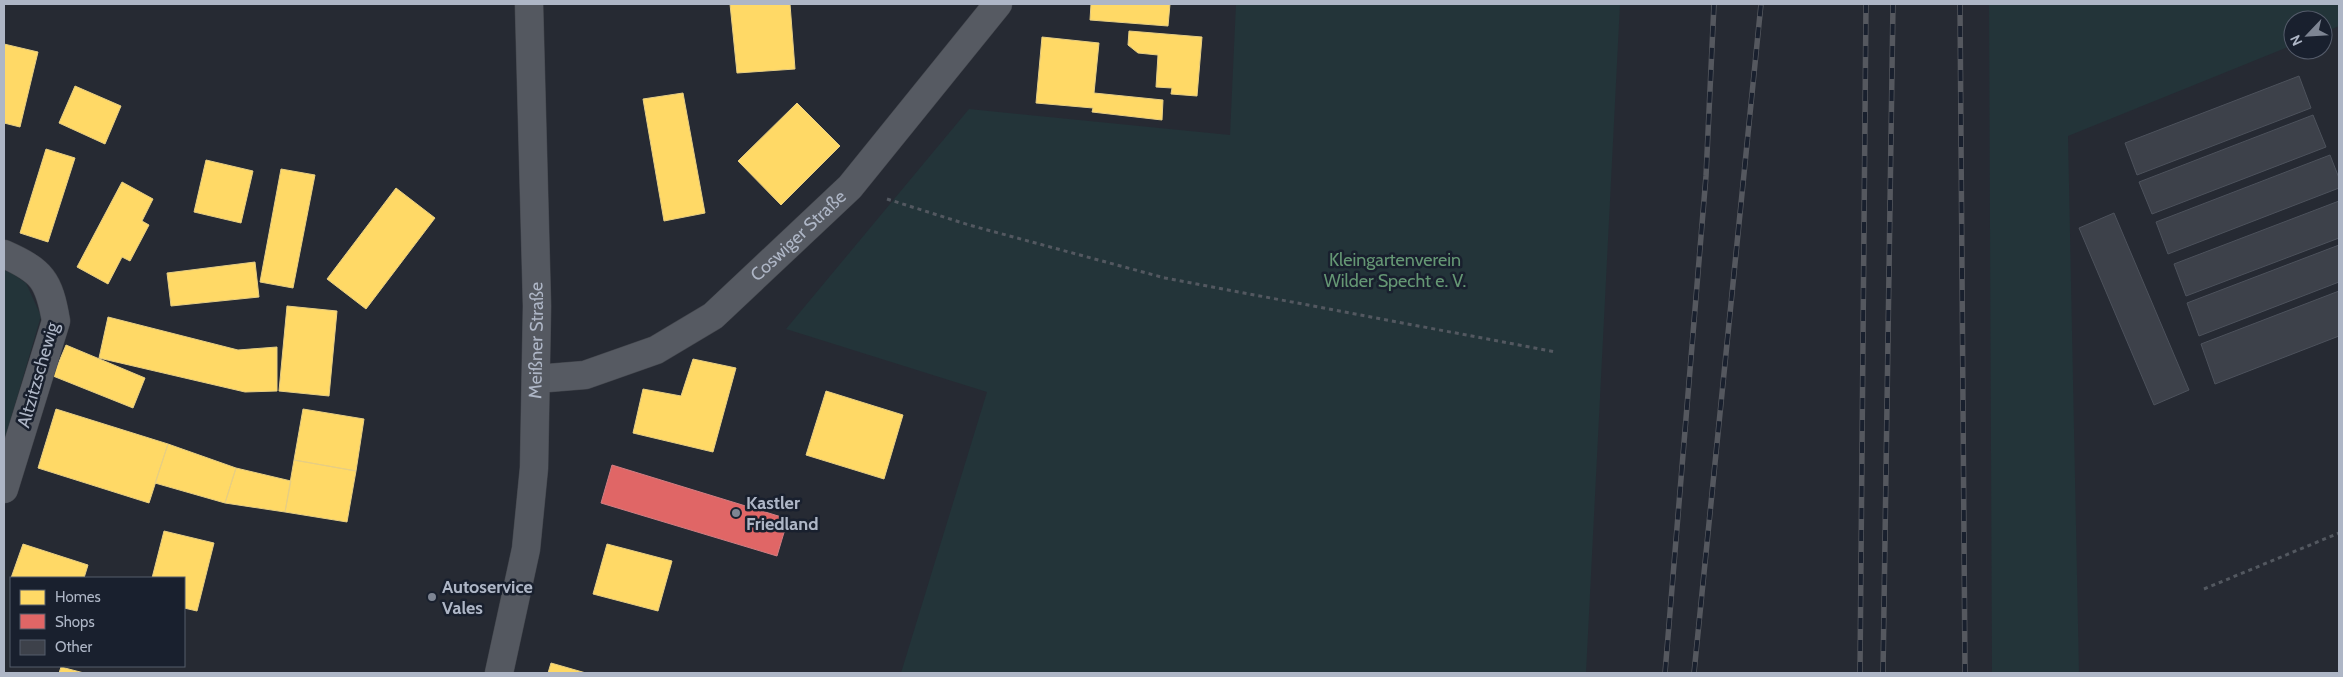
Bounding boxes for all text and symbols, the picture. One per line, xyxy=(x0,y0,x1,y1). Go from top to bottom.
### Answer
north arrow xyxy=(2283,10,2333,60)
text: N xyxy=(2286,32,2306,49)
street label: Coswiger Straße xyxy=(746,185,851,286)
park label: Kleingartenverein Wilder Specht e. V. xyxy=(1324,249,1466,292)
street label: Meißner Straße xyxy=(524,282,548,399)
street label: Altzitzschewig xyxy=(12,319,64,430)
place label: Kastler Friedland xyxy=(746,492,819,535)
marker: Kastler Friedland xyxy=(730,507,742,519)
place label: Autoservice Vales xyxy=(442,576,533,619)
legend xyxy=(10,577,185,667)
text: Homes xyxy=(55,588,101,606)
marker: Autoservice Vales xyxy=(426,591,438,603)
text: Shops xyxy=(55,613,95,631)
text: Other xyxy=(55,638,92,656)

